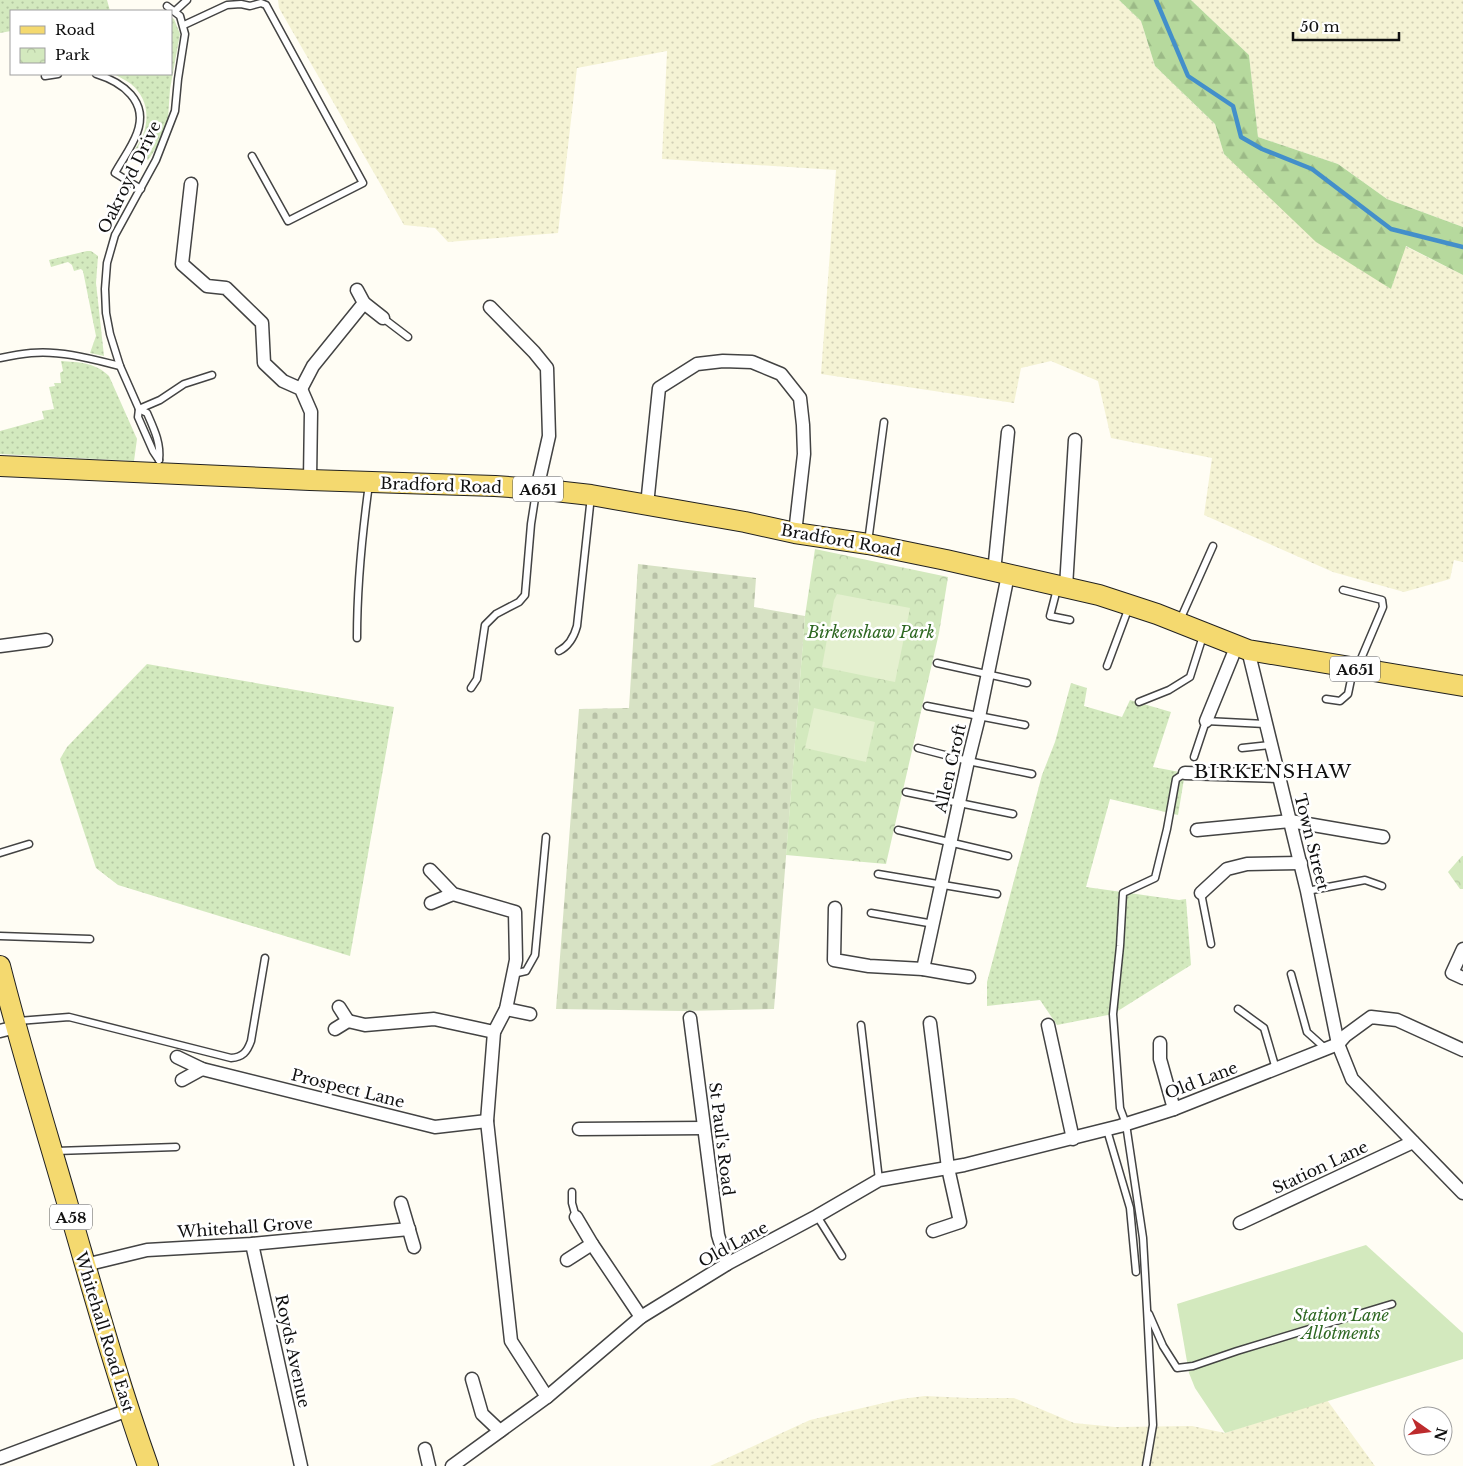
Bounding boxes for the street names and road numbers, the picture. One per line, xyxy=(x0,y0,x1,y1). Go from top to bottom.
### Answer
street label: Oakroyd Drive xyxy=(93,118,165,236)
street label: Bradford Road xyxy=(380,473,502,497)
road number: A651 xyxy=(513,476,563,502)
street label: Bradford Road xyxy=(779,520,903,560)
road number: A651 xyxy=(1330,656,1380,682)
street label: Allen Croft xyxy=(930,721,970,816)
street label: Town Street xyxy=(1290,792,1334,892)
street label: Old Lane xyxy=(1162,1057,1240,1103)
street label: Prospect Lane xyxy=(289,1064,407,1112)
street label: St Paul's Road xyxy=(705,1081,739,1197)
street label: Station Lane xyxy=(1269,1136,1371,1198)
road number: A58 xyxy=(50,1204,92,1230)
street label: Whitehall Grove xyxy=(176,1212,313,1242)
street label: Old Lane xyxy=(695,1217,771,1271)
street label: Whitehall Road East xyxy=(71,1248,139,1415)
street label: Royds Avenue xyxy=(271,1292,315,1410)

